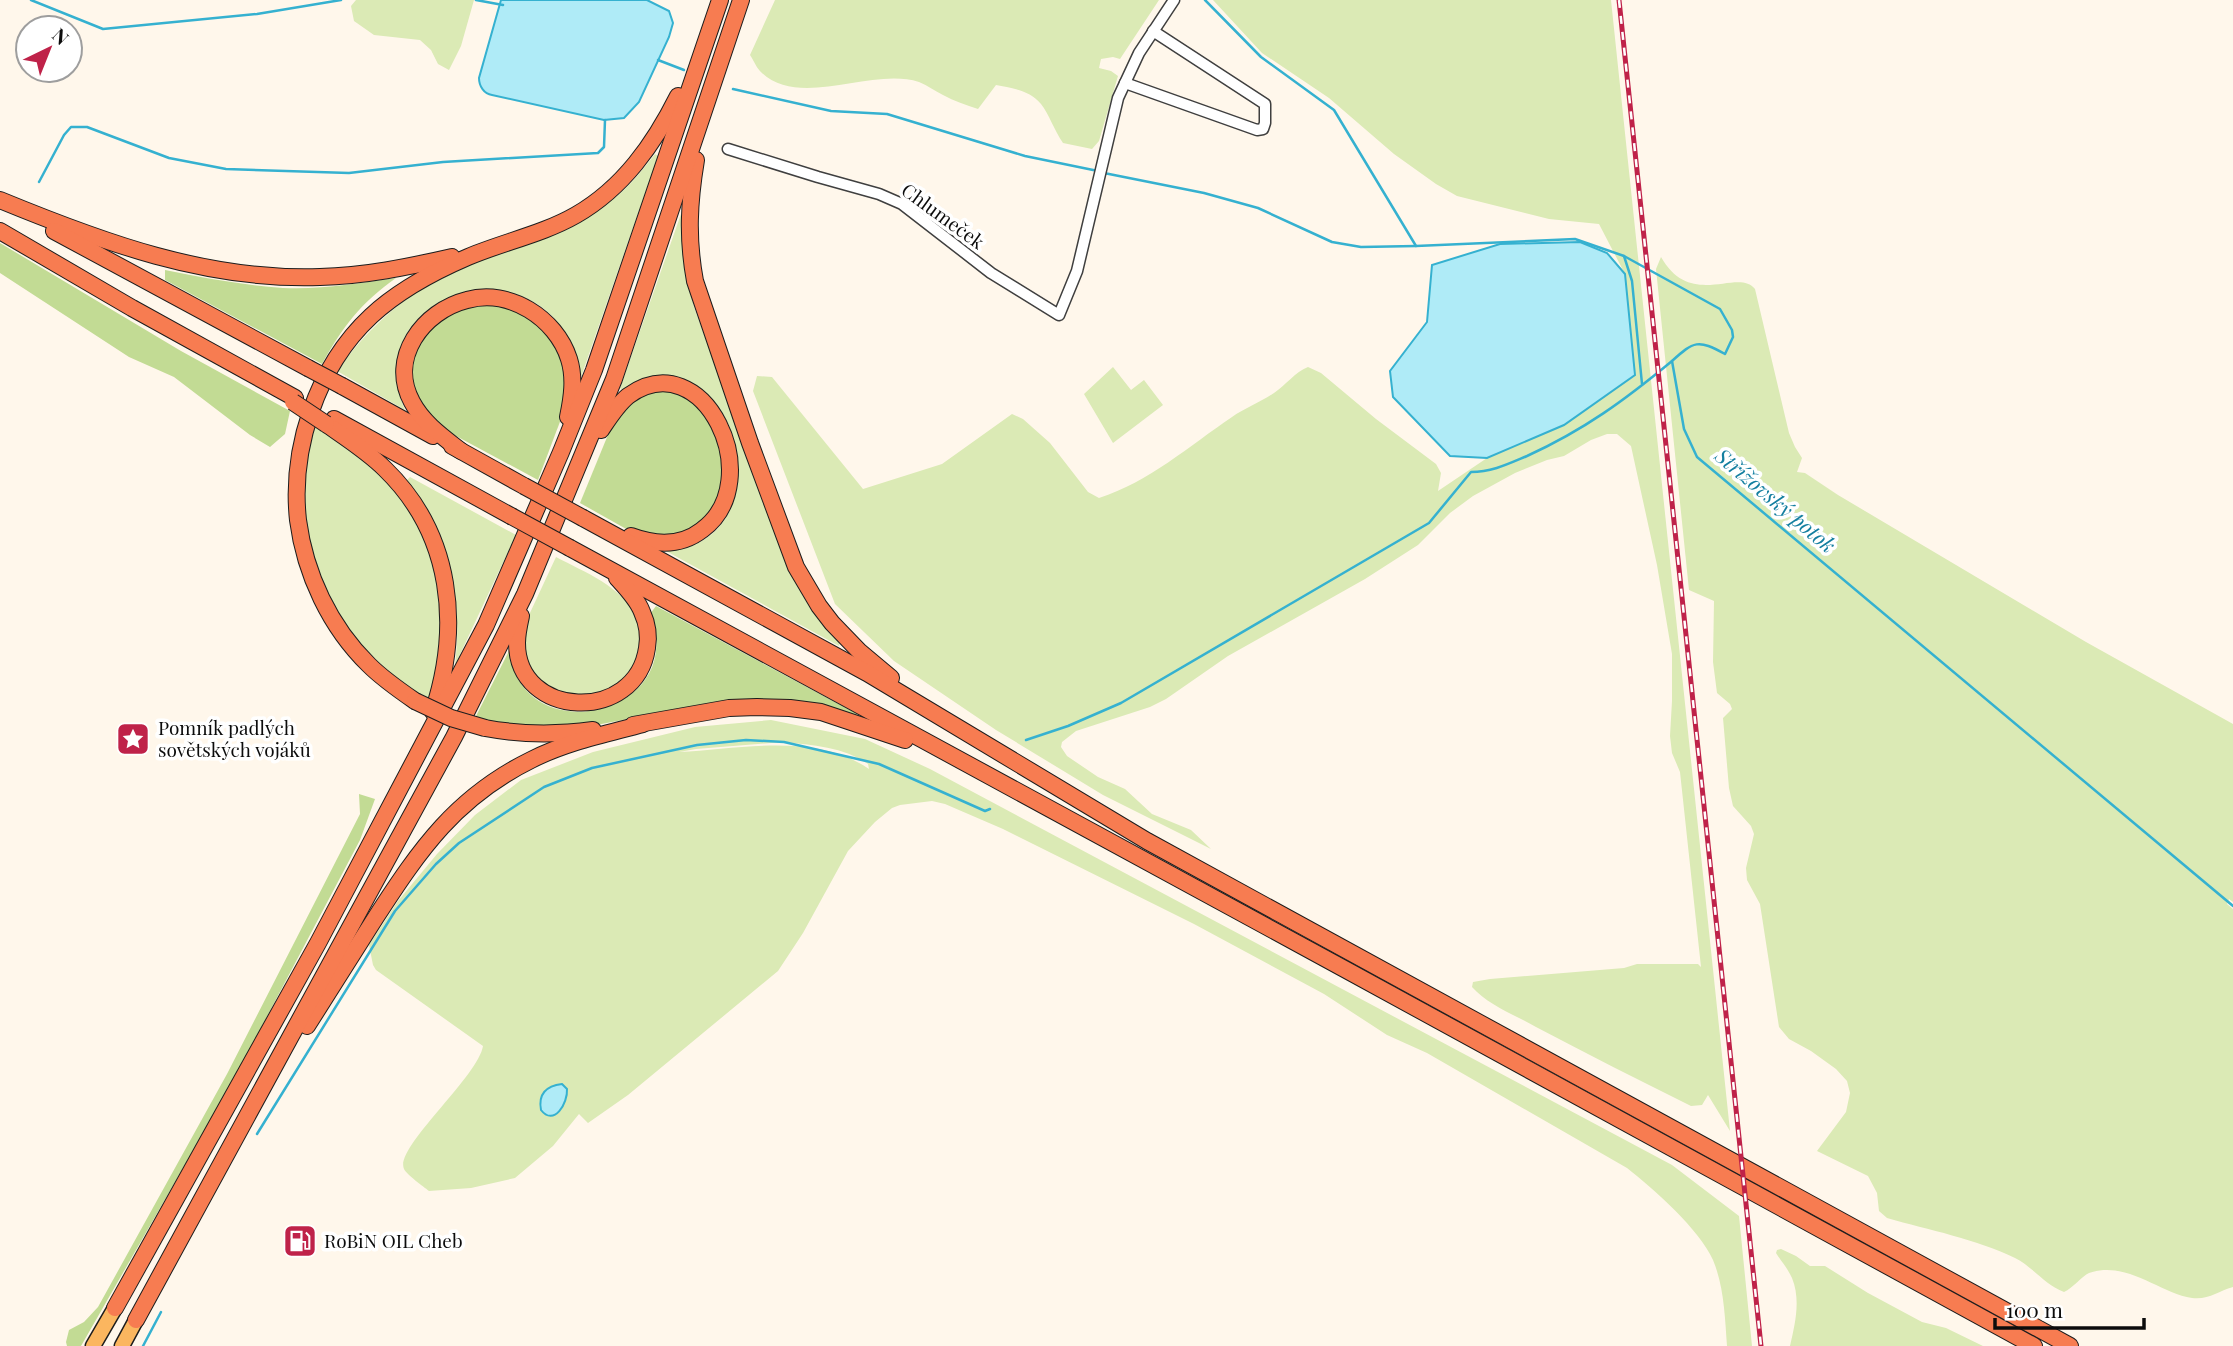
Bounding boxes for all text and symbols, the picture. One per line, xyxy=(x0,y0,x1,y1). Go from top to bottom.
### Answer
north arrow xyxy=(14,14,84,84)
text: N xyxy=(47,22,75,50)
street label: Chlumeček xyxy=(897,176,991,254)
water label: Střížovský potok xyxy=(1709,440,1842,558)
place label: Pomník padlých sovětských vojáků xyxy=(158,714,311,762)
place icon: Pomník padlých sovětských vojáků xyxy=(114,720,152,758)
fuel station icon: RoBiN OIL Cheb xyxy=(281,1222,319,1260)
place label: RoBiN OIL Cheb xyxy=(324,1227,463,1253)
scale bar xyxy=(1995,1286,2144,1330)
text: 100 m xyxy=(2006,1295,2063,1323)

